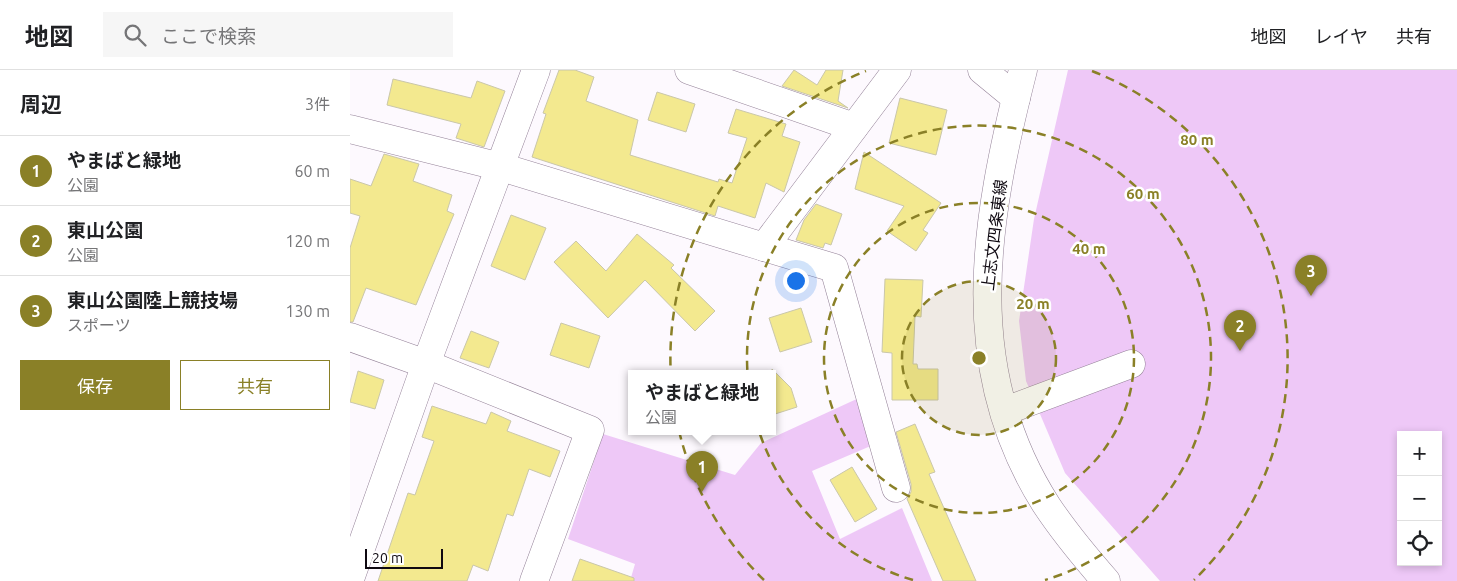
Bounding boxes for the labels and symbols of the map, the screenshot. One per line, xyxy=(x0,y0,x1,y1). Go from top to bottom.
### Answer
text: 80 m xyxy=(1180,131,1214,148)
street label: 上志文四条東線 xyxy=(978,178,1010,292)
text: 60 m xyxy=(1126,185,1160,202)
text: 40 m xyxy=(1072,240,1106,257)
pin: 3 xyxy=(1295,255,1327,296)
your location xyxy=(783,268,809,294)
text: 20 m xyxy=(1016,295,1050,312)
pin: 2 xyxy=(1224,310,1256,351)
centre of rings xyxy=(970,349,988,367)
pin: 1 xyxy=(686,451,718,492)
scale bar xyxy=(365,546,442,569)

